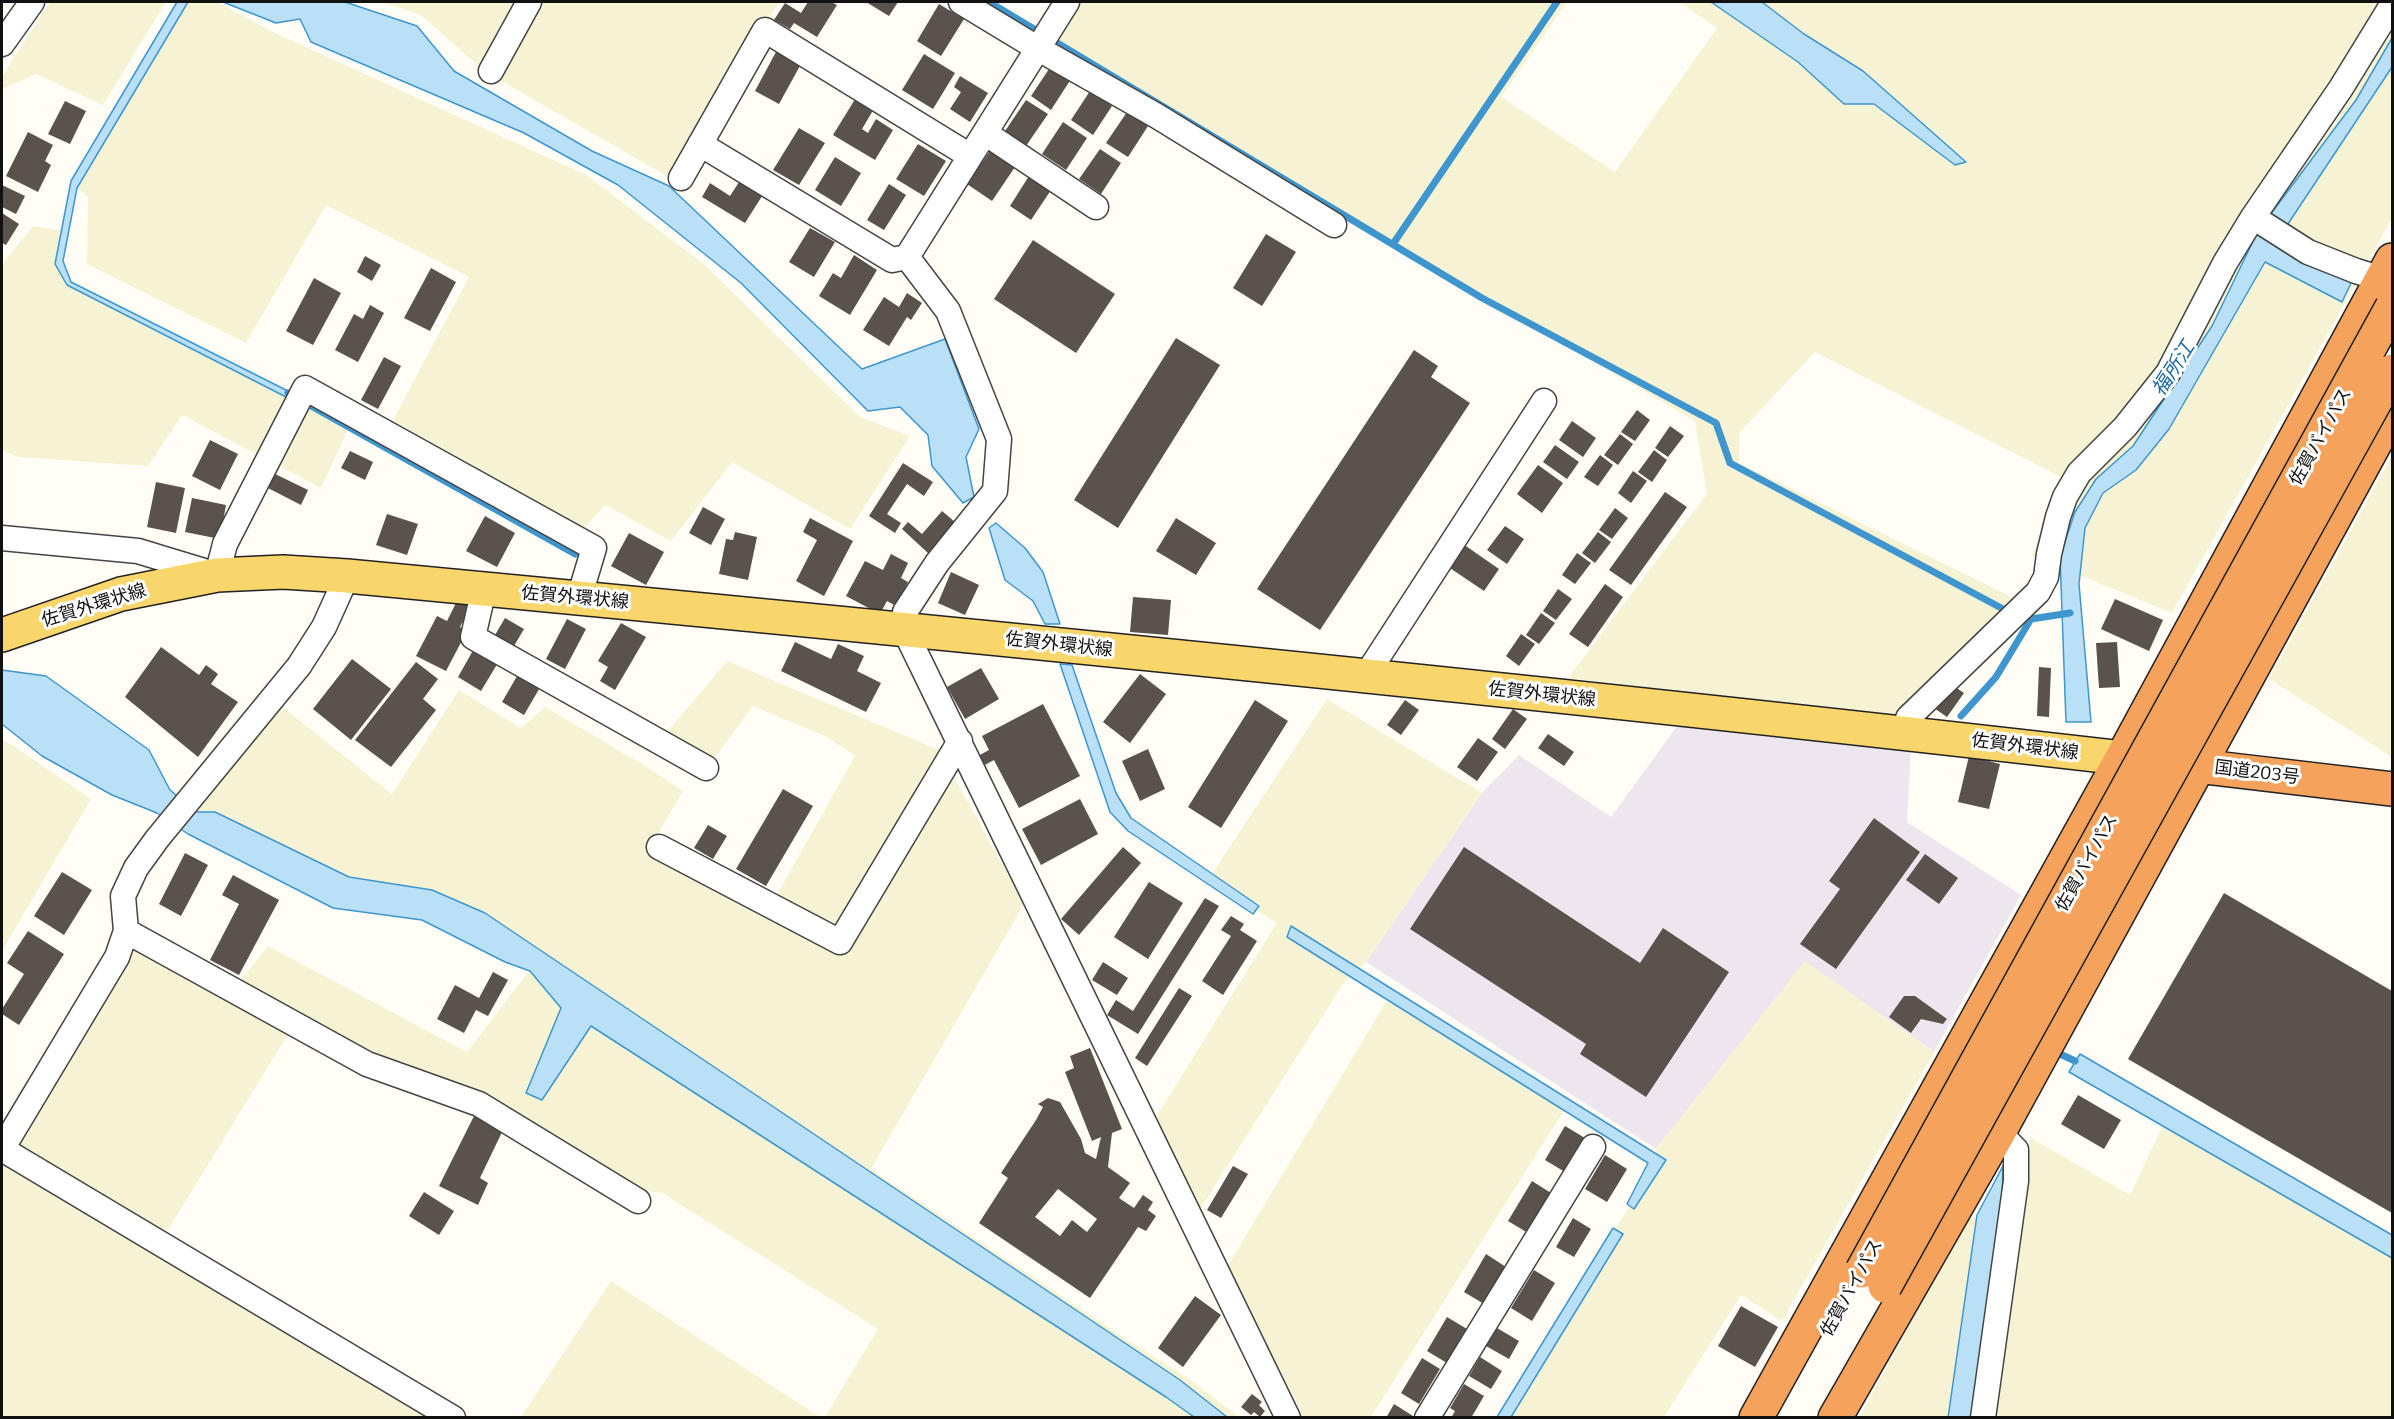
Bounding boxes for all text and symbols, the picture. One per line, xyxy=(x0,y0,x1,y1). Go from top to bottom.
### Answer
water label: 福所江 xyxy=(2148,337,2200,401)
street label: 佐賀バイパス xyxy=(2285,385,2357,489)
street label: 佐賀外環状線 xyxy=(39,580,149,632)
street label: 佐賀外環状線 xyxy=(520,583,630,613)
street label: 佐賀外環状線 xyxy=(1004,629,1114,661)
street label: 佐賀外環状線 xyxy=(1487,679,1597,711)
street label: 佐賀外環状線 xyxy=(1970,730,2080,764)
street label: 国道203号 xyxy=(2213,757,2301,789)
street label: 佐賀バイパス xyxy=(2051,811,2123,915)
street label: 佐賀バイパス xyxy=(1816,1236,1888,1340)

